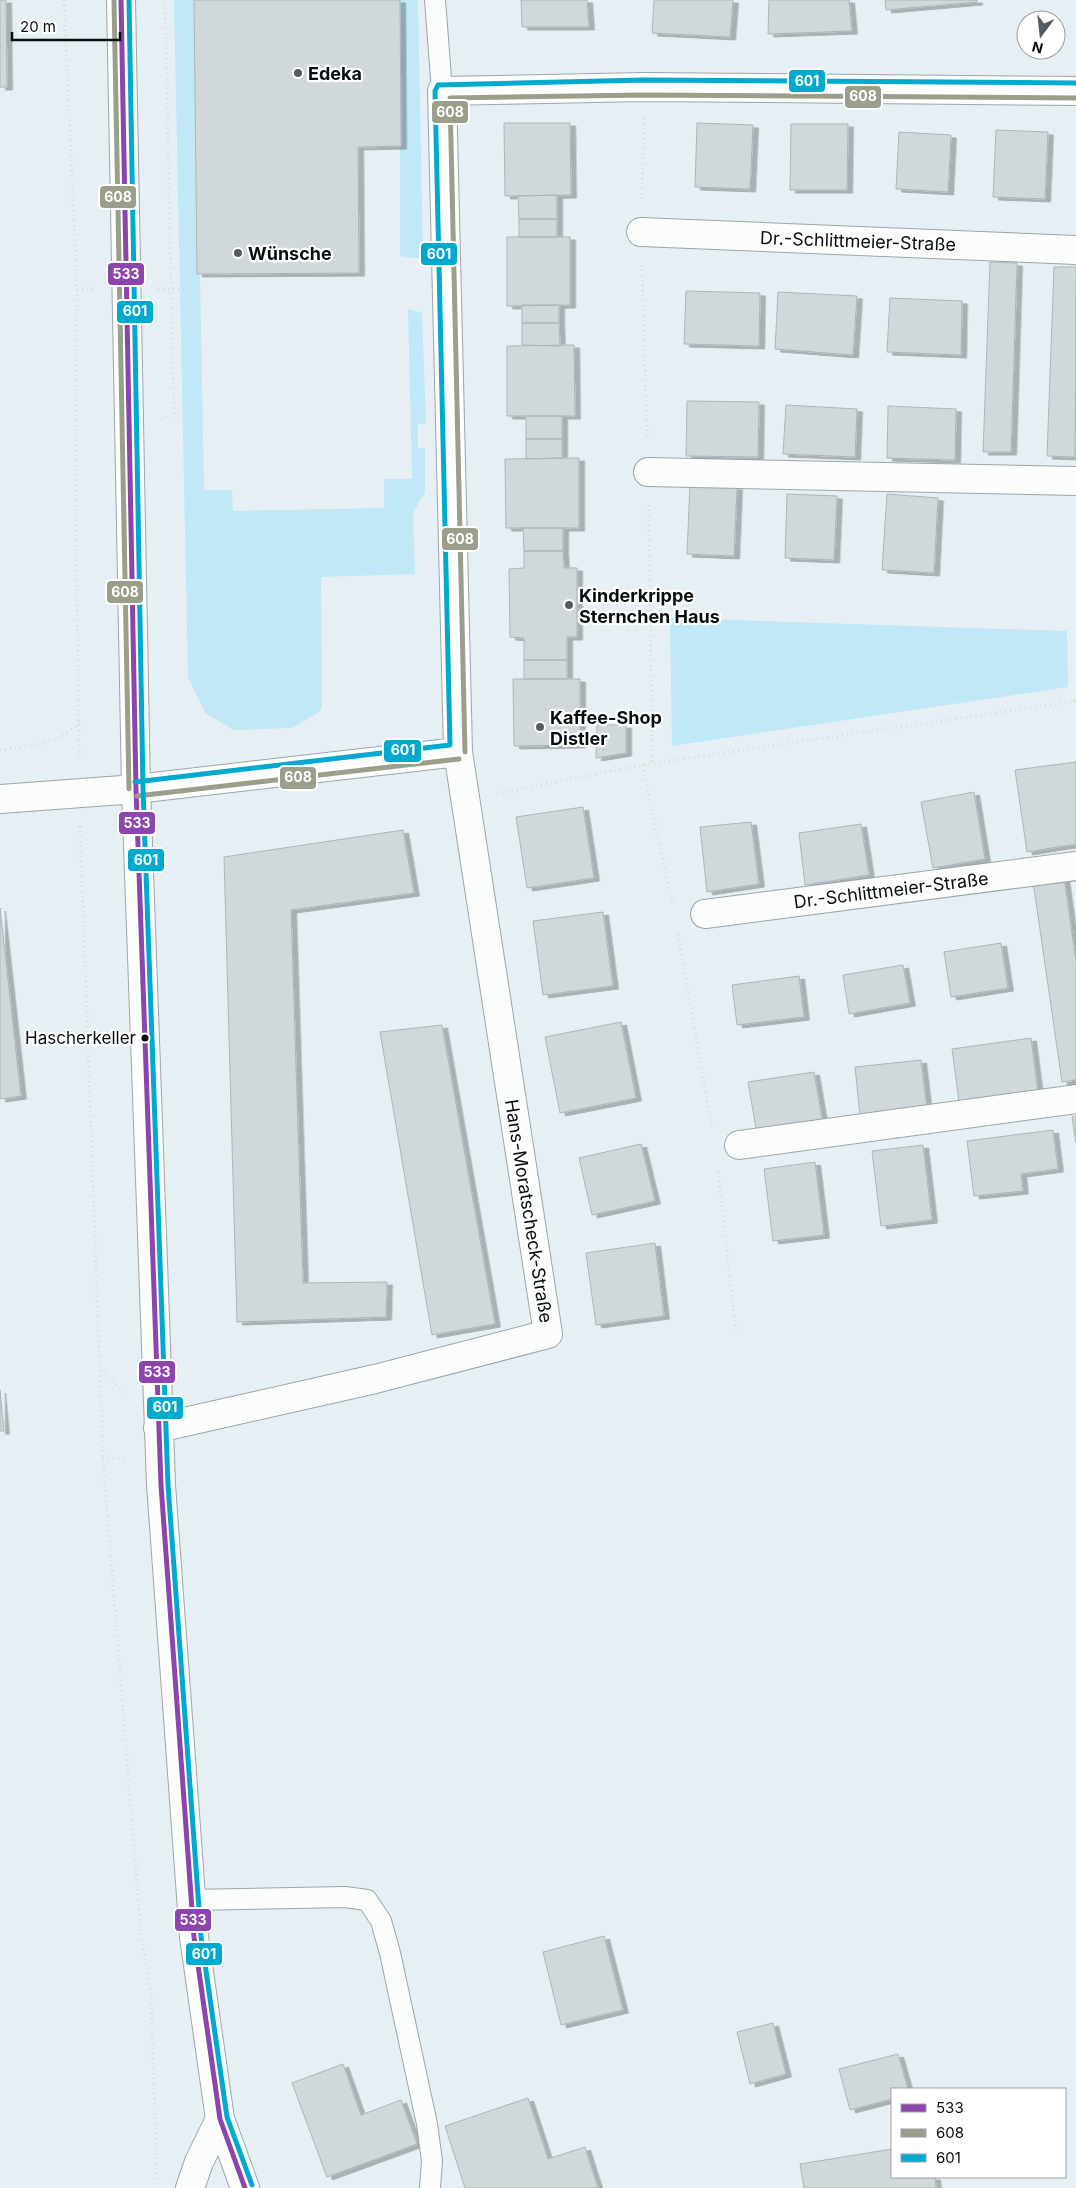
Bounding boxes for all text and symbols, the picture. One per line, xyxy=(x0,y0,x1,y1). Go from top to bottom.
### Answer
scale bar xyxy=(12,10,120,42)
north arrow xyxy=(1016,10,1066,60)
text: 20 m xyxy=(20,17,56,36)
text: N xyxy=(1030,38,1045,58)
place label: Edeka xyxy=(308,63,362,84)
marker: Edeka xyxy=(292,67,304,79)
line badge: 601 xyxy=(788,69,826,93)
text: 601 xyxy=(795,72,819,89)
line badge: 608 xyxy=(844,85,882,109)
text: 608 xyxy=(849,87,877,104)
line badge: 608 xyxy=(431,100,469,124)
text: 608 xyxy=(436,103,464,120)
line badge: 608 xyxy=(99,185,137,209)
text: 608 xyxy=(104,188,132,205)
street label: Dr.-Schlittmeier-Straße xyxy=(760,227,956,255)
line badge: 601 xyxy=(420,242,458,266)
place label: Wünsche xyxy=(248,243,332,264)
text: 601 xyxy=(427,245,451,262)
marker: Wünsche xyxy=(232,247,244,259)
line badge: 533 xyxy=(107,262,145,286)
text: 533 xyxy=(112,265,140,282)
line badge: 601 xyxy=(116,300,154,324)
text: 601 xyxy=(123,302,147,319)
line badge: 608 xyxy=(441,527,479,551)
text: 608 xyxy=(446,530,474,547)
line badge: 608 xyxy=(106,580,144,604)
text: 608 xyxy=(111,583,139,600)
place label: Kinderkrippe Sternchen Haus xyxy=(579,585,720,627)
marker: Kinderkrippe Sternchen Haus xyxy=(563,599,575,611)
place label: Kaffee-Shop Distler xyxy=(550,707,662,749)
marker: Kaffee-Shop Distler xyxy=(534,721,546,733)
line badge: 601 xyxy=(383,739,422,763)
text: 601 xyxy=(391,741,415,758)
line badge: 608 xyxy=(279,766,317,790)
text: 608 xyxy=(284,768,312,785)
line badge: 533 xyxy=(118,811,156,835)
text: 533 xyxy=(123,814,151,831)
line badge: 601 xyxy=(127,848,165,872)
text: 601 xyxy=(134,851,158,868)
street label: Dr.-Schlittmeier-Straße xyxy=(792,868,990,912)
place label: Hascherkeller xyxy=(25,1028,137,1048)
marker: Hascherkeller xyxy=(140,1033,150,1043)
street label: Hans-Moratscheck-Straße xyxy=(501,1098,557,1324)
line badge: 533 xyxy=(138,1360,176,1384)
text: 533 xyxy=(143,1363,171,1380)
line badge: 601 xyxy=(146,1396,184,1420)
text: 601 xyxy=(153,1398,177,1415)
line badge: 533 xyxy=(174,1908,212,1932)
text: 533 xyxy=(179,1911,207,1928)
line badge: 601 xyxy=(185,1942,223,1966)
text: 601 xyxy=(192,1945,216,1962)
legend xyxy=(891,2088,1066,2178)
text: 533 xyxy=(936,2098,964,2117)
text: 608 xyxy=(936,2123,964,2142)
text: 601 xyxy=(936,2148,961,2167)

